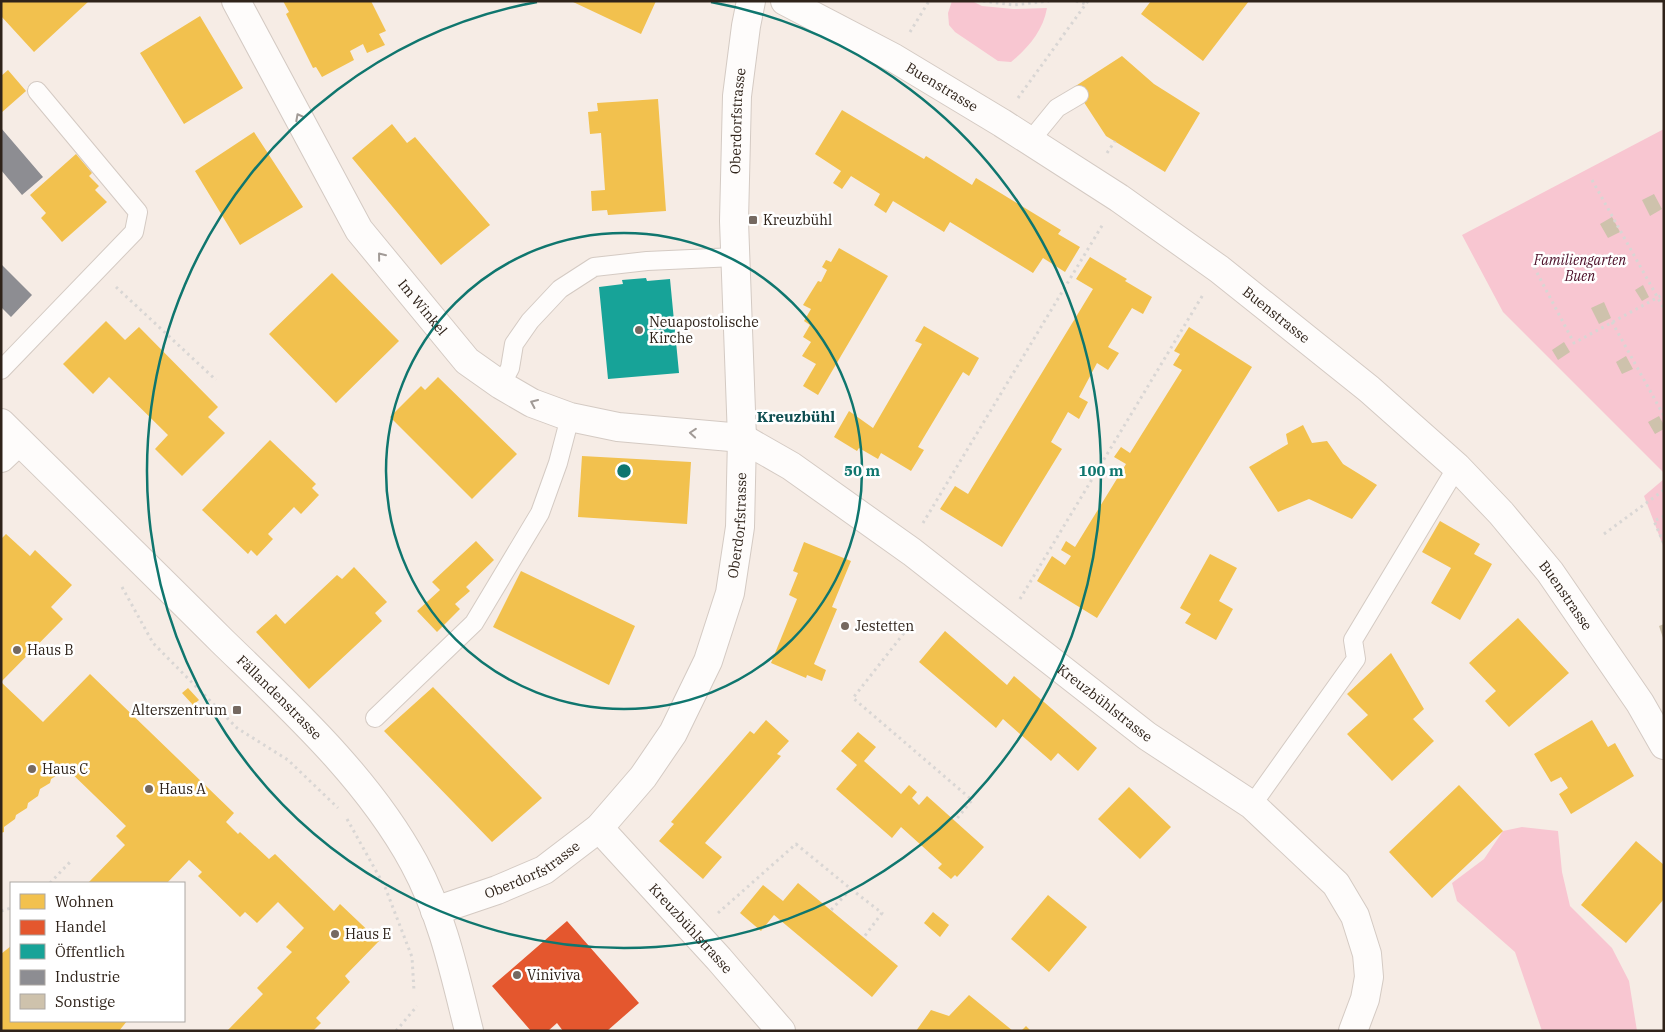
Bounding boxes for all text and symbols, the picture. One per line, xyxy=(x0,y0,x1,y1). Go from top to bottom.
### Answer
street label: Buenstrasse xyxy=(903,58,981,115)
street label: Oberdorfstrasse xyxy=(726,67,750,174)
one-way arrow xyxy=(295,113,305,122)
place label: Kreuzbühl xyxy=(763,211,832,229)
marker: Kreuzbühl xyxy=(747,214,759,226)
park label: Familiengarten Buen xyxy=(1533,251,1626,285)
one-way arrow xyxy=(377,253,386,262)
street label: Im Winkel xyxy=(394,275,451,339)
street label: Buenstrasse xyxy=(1239,282,1314,347)
place label: Neuapostolische Kirche xyxy=(649,313,759,347)
marker: Neuapostolische Kirche xyxy=(633,324,645,336)
one-way arrow xyxy=(530,398,539,409)
district label: Kreuzbühl xyxy=(757,407,835,426)
one-way arrow xyxy=(689,428,697,439)
text: 50 m xyxy=(844,461,880,480)
text: 100 m xyxy=(1078,461,1124,480)
centre of rings xyxy=(615,462,633,480)
street label: Oberdorfstrasse xyxy=(723,472,750,580)
street label: Buenstrasse xyxy=(1535,557,1596,634)
place label: Jestetten xyxy=(855,617,914,635)
marker: Jestetten xyxy=(839,620,851,632)
place label: Haus B xyxy=(27,641,74,659)
marker: Haus B xyxy=(11,644,23,656)
street label: Fällandenstrasse xyxy=(233,651,326,743)
street label: Kreuzbühlstrasse xyxy=(1054,660,1156,746)
place label: Alterszentrum xyxy=(131,701,227,719)
marker: Alterszentrum xyxy=(231,704,243,716)
place label: Haus C xyxy=(42,760,88,778)
marker: Haus C xyxy=(26,763,38,775)
place label: Haus A xyxy=(159,780,206,798)
marker: Haus A xyxy=(143,783,155,795)
street label: Oberdorfstrasse xyxy=(482,837,583,903)
street label: Kreuzbühlstrasse xyxy=(645,879,736,977)
legend xyxy=(10,882,185,1022)
text: Wohnen xyxy=(55,892,114,911)
text: Handel xyxy=(55,917,106,936)
place label: Haus E xyxy=(345,925,391,943)
marker: Haus E xyxy=(329,928,341,940)
text: Öffentlich xyxy=(55,942,125,961)
place label: Viniviva xyxy=(527,966,581,984)
text: Industrie xyxy=(55,967,120,986)
marker: Viniviva xyxy=(511,969,523,981)
text: Sonstige xyxy=(55,992,115,1011)

